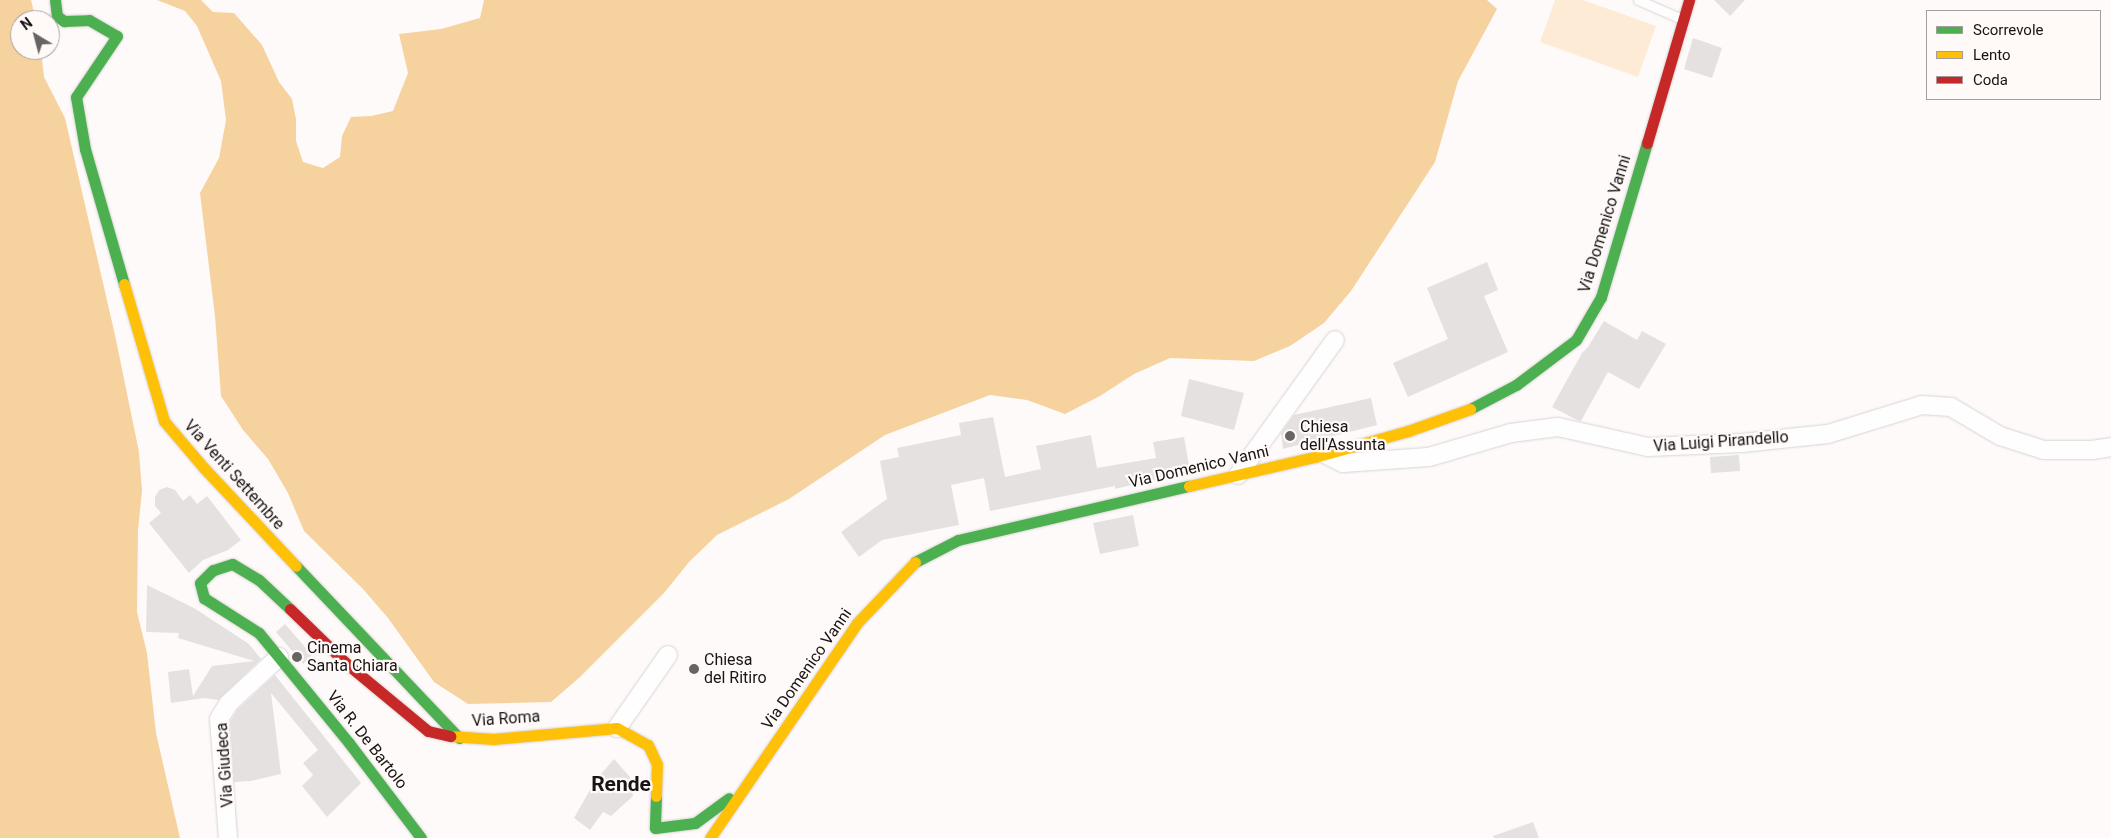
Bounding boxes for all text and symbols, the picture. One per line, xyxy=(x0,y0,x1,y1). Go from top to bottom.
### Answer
north arrow xyxy=(10,10,60,60)
legend xyxy=(1926,10,2101,100)
text: N xyxy=(18,14,35,33)
text: Scorrevole xyxy=(1973,21,2044,39)
text: Lento xyxy=(1973,46,2011,64)
text: Coda xyxy=(1973,71,2008,89)
street label: Via Domenico Vanni xyxy=(1575,153,1635,295)
street label: Via Venti Settembre xyxy=(180,416,288,534)
place label: Chiesa dell'Assunta xyxy=(1300,417,1386,455)
street label: Via Luigi Pirandello xyxy=(1653,428,1789,456)
marker: Chiesa dell'Assunta xyxy=(1284,430,1296,442)
street label: Via Domenico Vanni xyxy=(1127,442,1271,492)
street label: Via Domenico Vanni xyxy=(758,605,856,733)
place label: Cinema Santa Chiara xyxy=(307,638,398,676)
place label: Chiesa del Ritiro xyxy=(704,650,767,688)
marker: Cinema Santa Chiara xyxy=(291,651,303,663)
marker: Chiesa del Ritiro xyxy=(688,663,700,675)
street label: Via R. De Bartolo xyxy=(323,687,411,793)
street label: Via Roma xyxy=(471,707,541,731)
street label: Via Giudeca xyxy=(212,722,238,808)
district label: Rende xyxy=(591,771,651,797)

